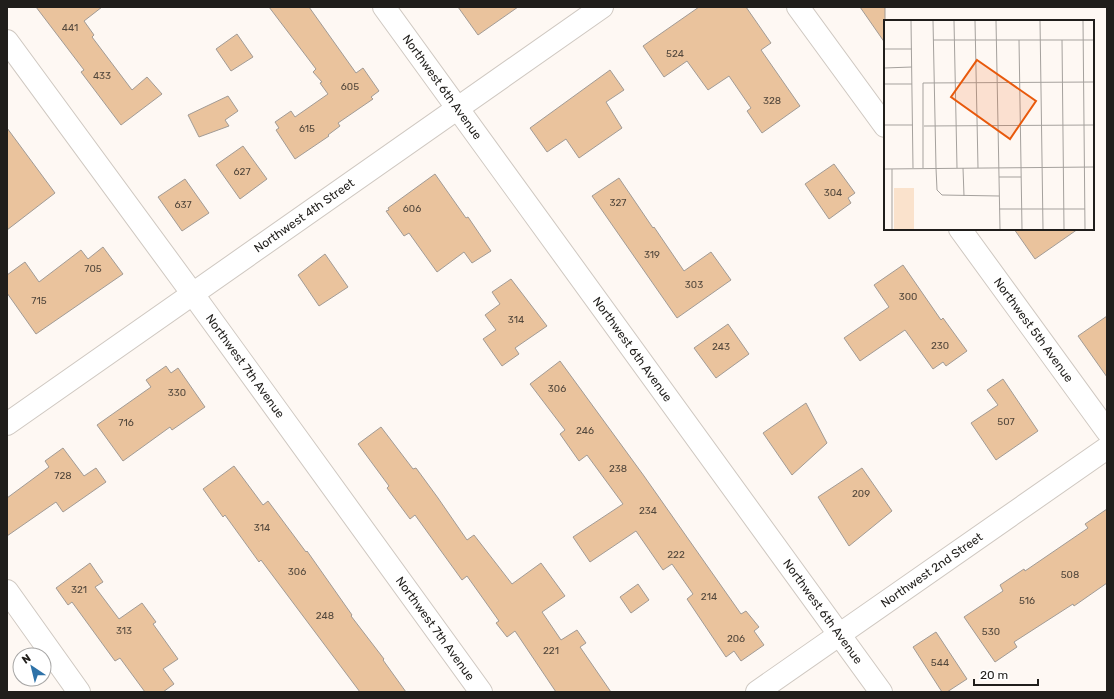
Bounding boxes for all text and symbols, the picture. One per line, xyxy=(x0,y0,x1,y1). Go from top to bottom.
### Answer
inset map xyxy=(884,20,1094,230)
house number: 441 xyxy=(62,22,78,34)
street label: Northwest 6th Avenue xyxy=(400,32,485,142)
house number: 524 xyxy=(666,48,684,60)
house number: 433 xyxy=(93,70,111,82)
house number: 605 xyxy=(341,81,359,93)
house number: 328 xyxy=(763,95,781,107)
house number: 615 xyxy=(299,123,315,135)
house number: 627 xyxy=(233,166,251,178)
street label: Northwest 4th Street xyxy=(252,176,357,256)
house number: 304 xyxy=(824,187,842,199)
house number: 327 xyxy=(609,197,627,209)
house number: 637 xyxy=(174,199,192,211)
house number: 606 xyxy=(403,203,421,215)
house number: 319 xyxy=(644,249,660,261)
house number: 705 xyxy=(84,263,102,275)
street label: Northwest 5th Avenue xyxy=(991,275,1076,385)
house number: 303 xyxy=(685,279,703,291)
house number: 300 xyxy=(899,291,917,303)
street label: Northwest 6th Avenue xyxy=(590,294,675,405)
house number: 715 xyxy=(31,295,47,307)
street label: Northwest 7th Avenue xyxy=(203,312,287,421)
house number: 314 xyxy=(508,314,524,326)
house number: 230 xyxy=(931,340,949,352)
house number: 243 xyxy=(712,341,730,353)
house number: 306 xyxy=(548,383,566,395)
house number: 330 xyxy=(168,387,186,399)
house number: 507 xyxy=(997,416,1015,428)
house number: 716 xyxy=(118,417,134,429)
house number: 246 xyxy=(576,425,594,437)
house number: 238 xyxy=(609,463,627,475)
house number: 728 xyxy=(54,470,72,482)
house number: 209 xyxy=(852,488,870,500)
house number: 234 xyxy=(639,505,657,517)
house number: 314 xyxy=(254,522,270,534)
street label: Northwest 2nd Street xyxy=(878,530,986,610)
house number: 222 xyxy=(667,549,685,561)
street label: Northwest 6th Avenue xyxy=(780,557,865,667)
house number: 306 xyxy=(288,566,306,578)
house number: 508 xyxy=(1061,569,1079,581)
street label: Northwest 7th Avenue xyxy=(393,574,477,683)
house number: 321 xyxy=(71,584,87,596)
house number: 214 xyxy=(701,591,717,603)
house number: 516 xyxy=(1019,595,1035,607)
house number: 248 xyxy=(316,610,334,622)
house number: 313 xyxy=(116,625,132,637)
house number: 530 xyxy=(982,626,1000,638)
house number: 206 xyxy=(727,633,745,645)
house number: 221 xyxy=(543,645,559,657)
north arrow xyxy=(12,647,52,687)
text: N xyxy=(20,652,34,667)
house number: 544 xyxy=(931,657,949,669)
scale bar xyxy=(974,661,1038,687)
text: 20 m xyxy=(980,668,1008,682)

